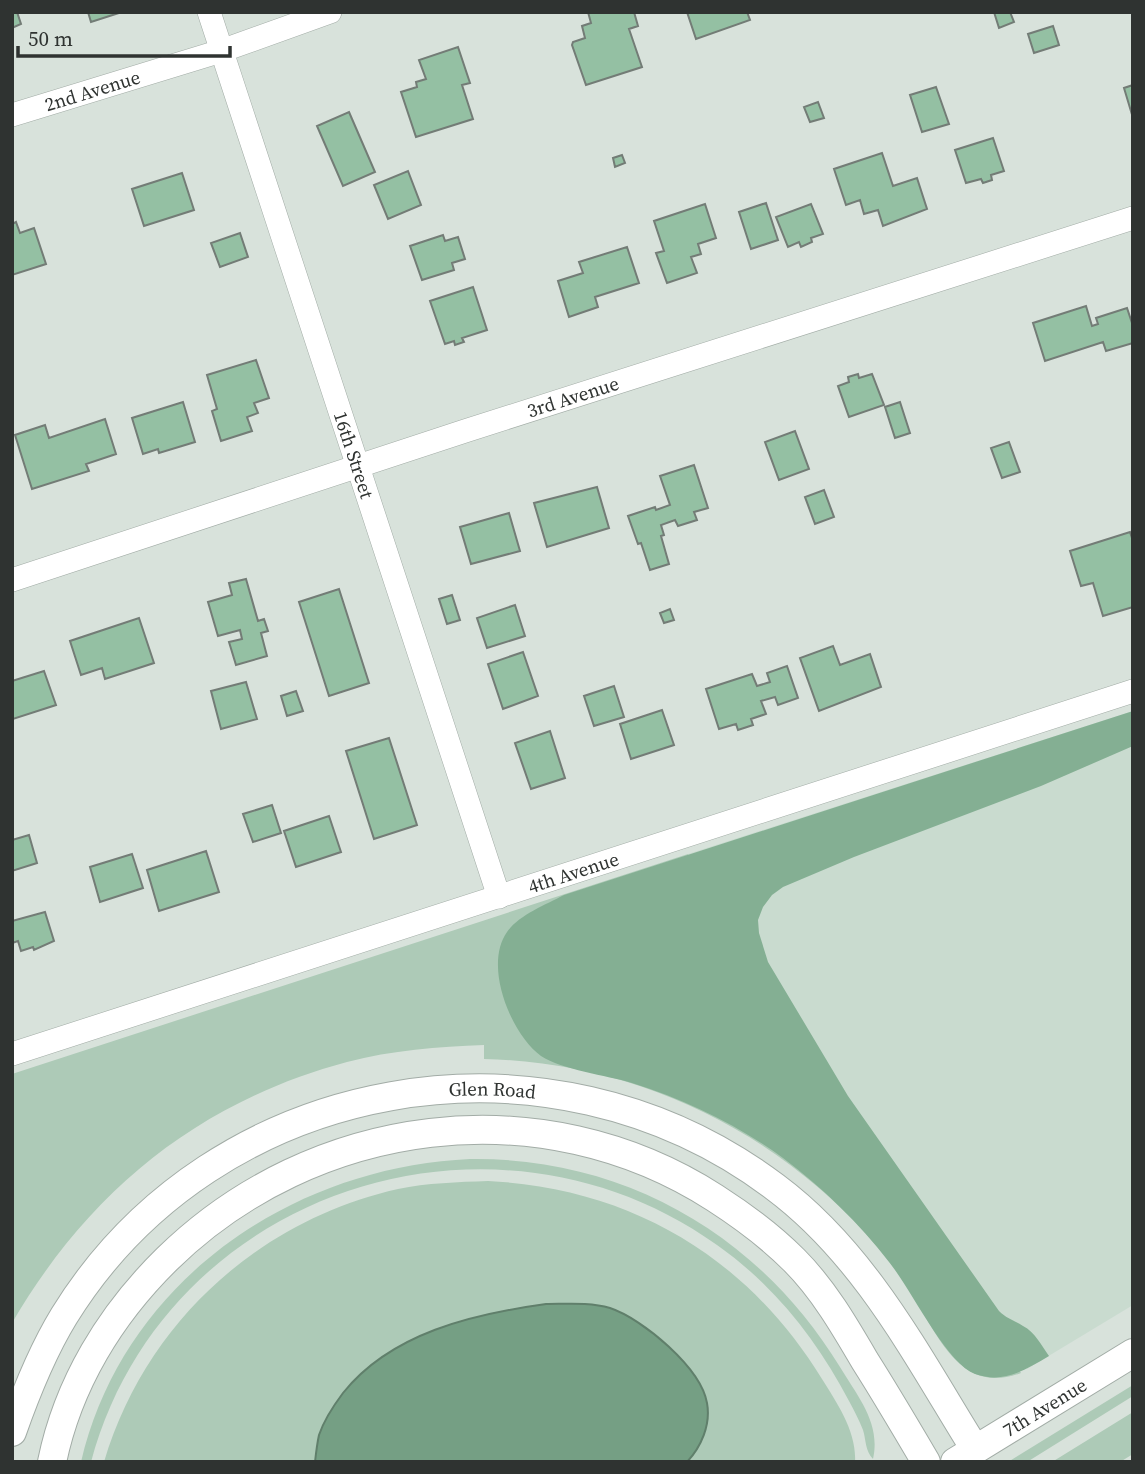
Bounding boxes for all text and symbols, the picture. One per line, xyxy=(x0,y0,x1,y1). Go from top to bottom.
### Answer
scale bar xyxy=(18,14,229,58)
text: 50 m xyxy=(28,24,73,53)
street label: 2nd Avenue xyxy=(41,64,143,117)
street label: 3rd Avenue xyxy=(524,370,622,423)
street label: 16th Street xyxy=(328,408,381,503)
street label: 4th Avenue xyxy=(525,845,622,899)
street label: Glen Road xyxy=(448,1075,537,1105)
street label: 7th Avenue xyxy=(998,1372,1091,1443)

